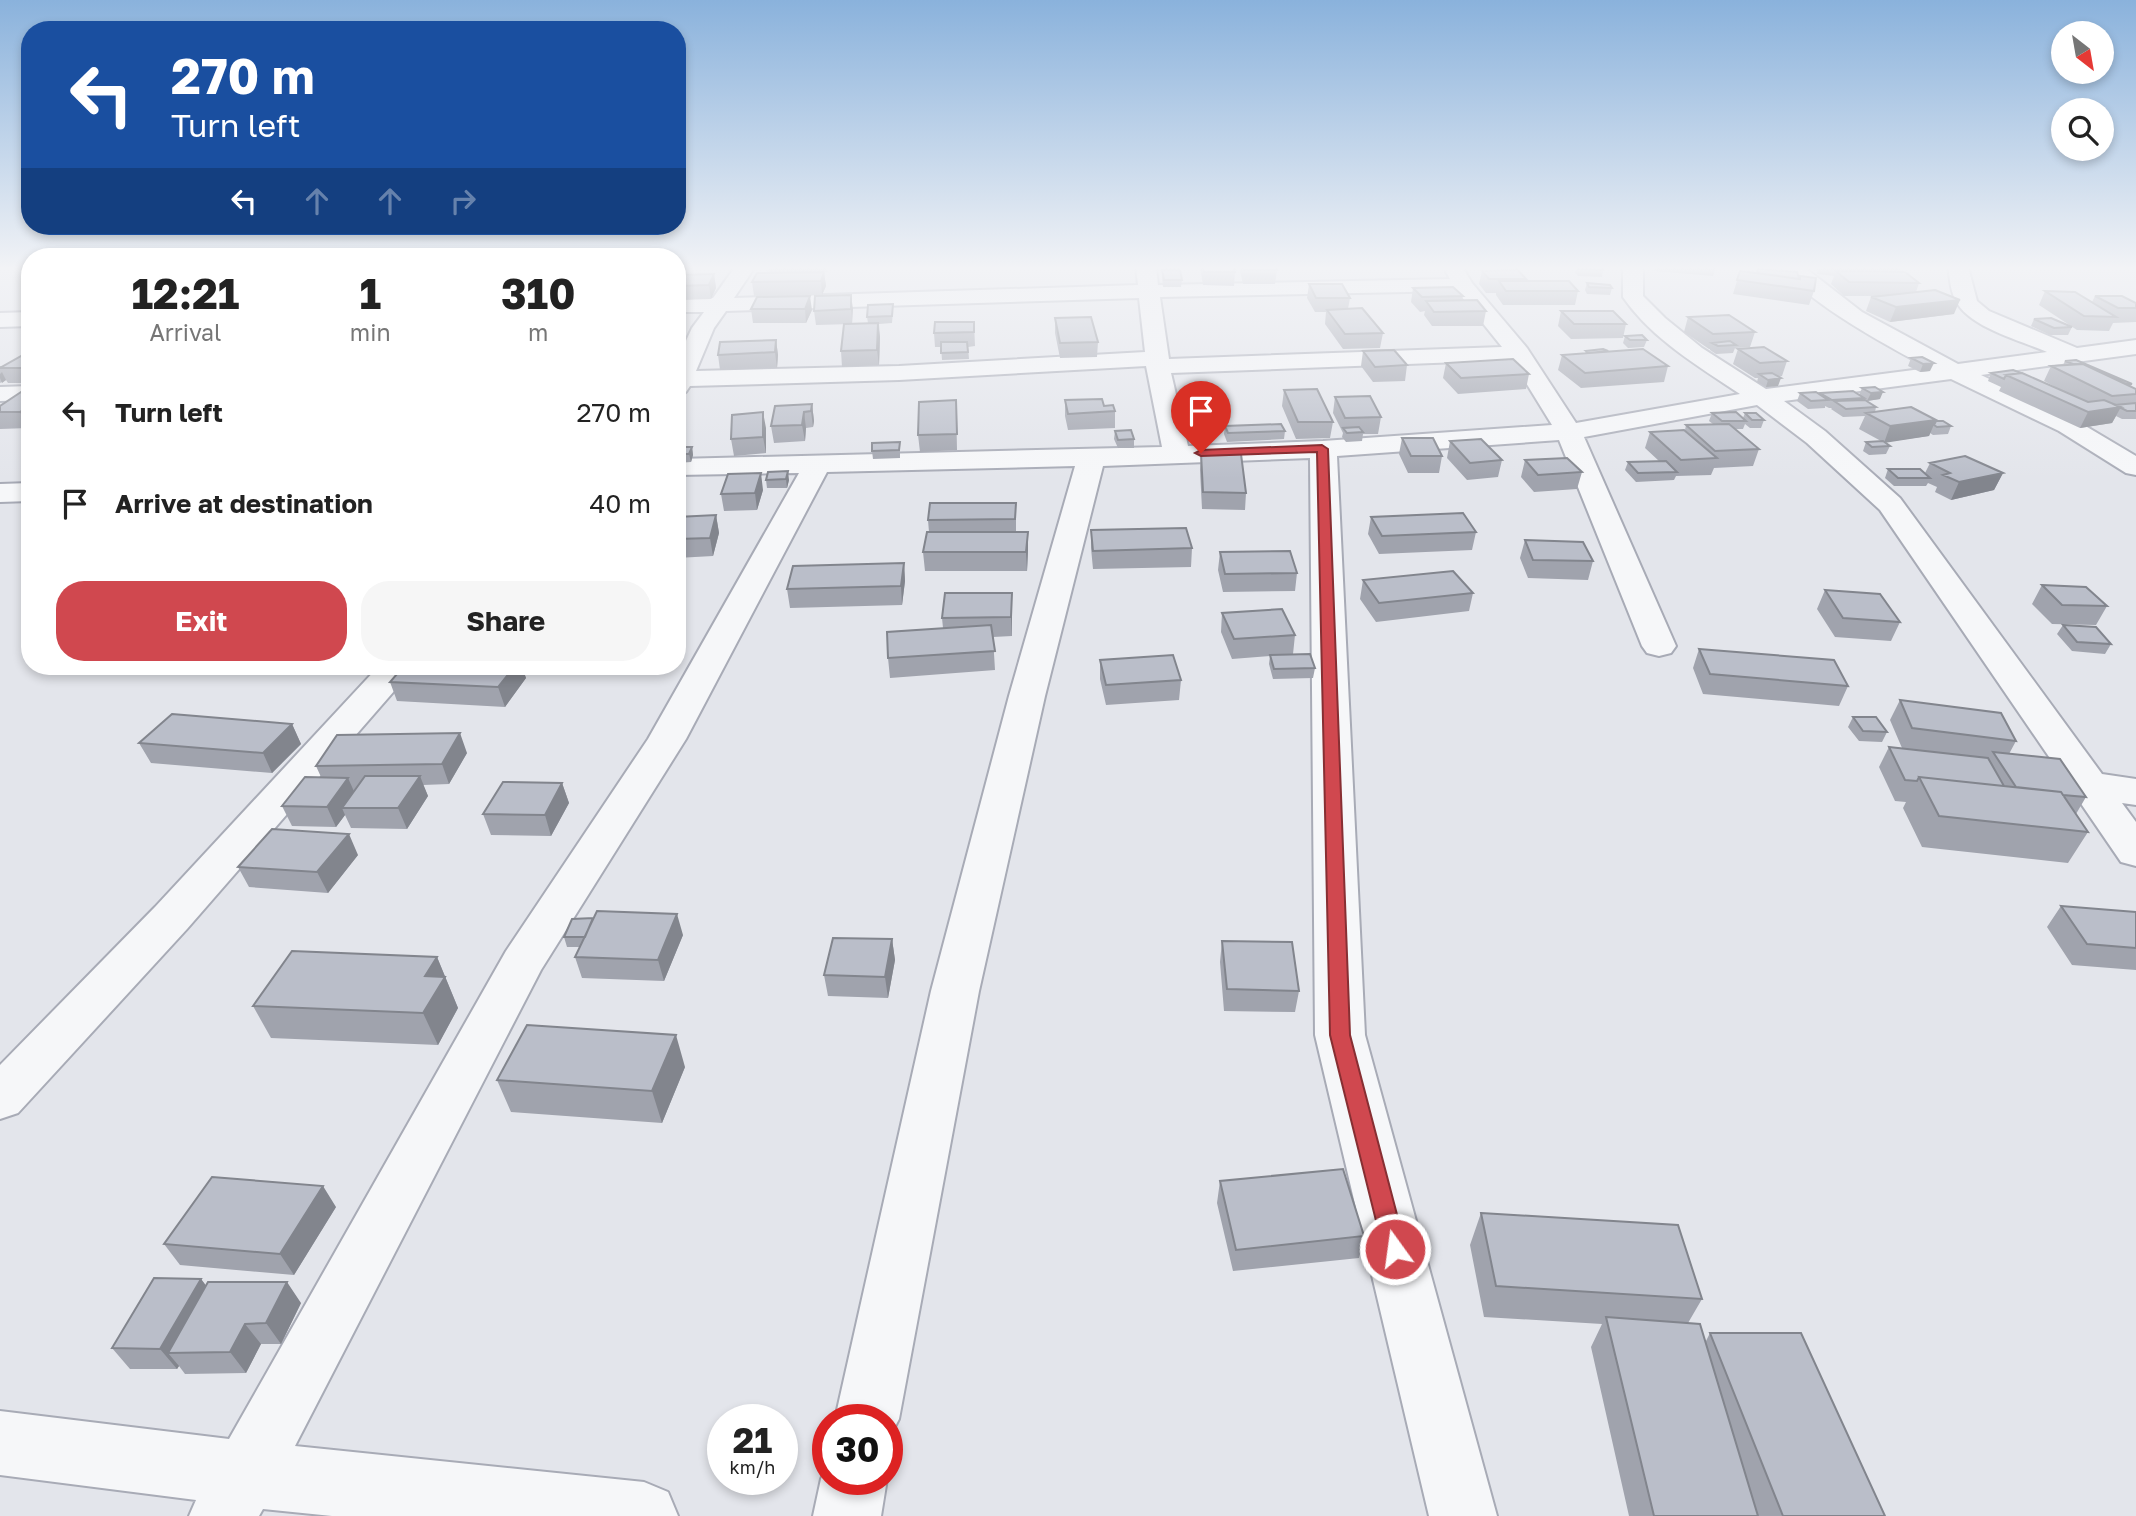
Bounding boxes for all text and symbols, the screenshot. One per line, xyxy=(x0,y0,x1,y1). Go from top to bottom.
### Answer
north arrow xyxy=(2051,21,2114,84)
map controls xyxy=(2051,21,2114,161)
text: 270 m xyxy=(171,46,315,105)
icon: left xyxy=(56,49,147,140)
button: search xyxy=(2051,98,2114,161)
text: Turn left xyxy=(171,106,300,144)
icon: left xyxy=(225,182,263,220)
icon: ahead xyxy=(298,182,336,220)
icon: ahead xyxy=(371,182,409,220)
icon: right xyxy=(444,182,482,220)
text: 12:21 xyxy=(131,268,239,318)
text: 1 xyxy=(359,268,381,318)
text: 310 xyxy=(501,268,576,318)
text: Arrival xyxy=(149,318,221,346)
text: min xyxy=(350,318,391,346)
text: m xyxy=(528,318,548,346)
pin xyxy=(1171,381,1231,453)
icon: arrive xyxy=(1182,392,1220,430)
icon: left xyxy=(56,394,94,432)
text: Turn left xyxy=(115,397,223,428)
text: 270 m xyxy=(577,397,651,428)
icon: arrive xyxy=(56,485,94,523)
text: Arrive at destination xyxy=(115,488,373,519)
text: 40 m xyxy=(590,488,651,519)
button: Exit xyxy=(56,581,347,661)
button: Share xyxy=(361,581,651,661)
position arrow xyxy=(1358,1212,1432,1286)
speed limit sign: 30 xyxy=(812,1404,903,1495)
text: 21 xyxy=(733,1419,772,1461)
text: km/h xyxy=(730,1456,775,1478)

